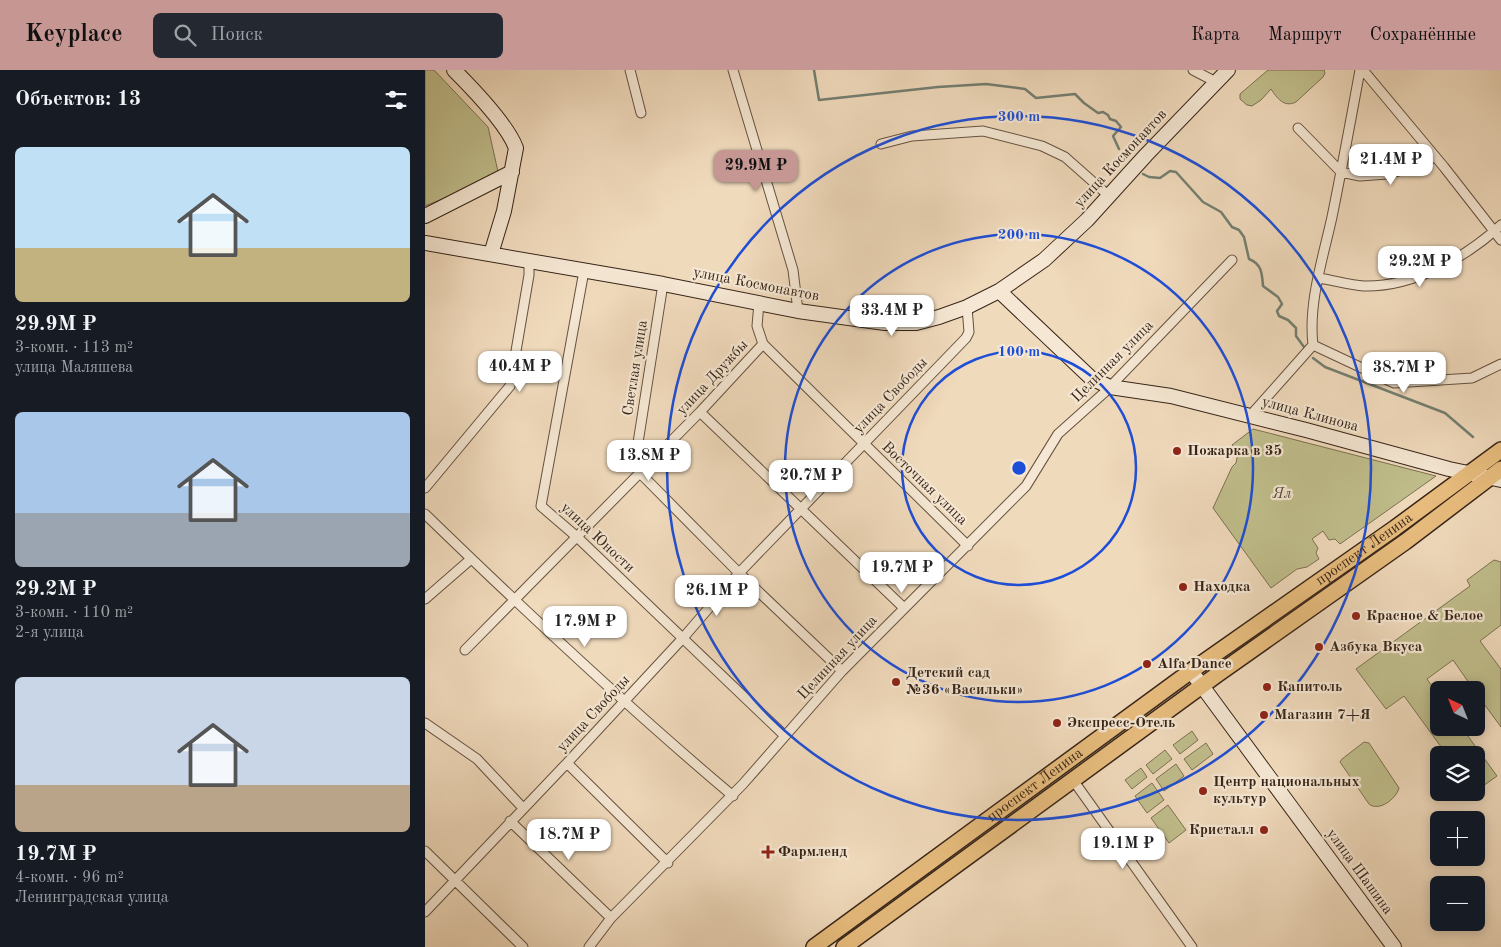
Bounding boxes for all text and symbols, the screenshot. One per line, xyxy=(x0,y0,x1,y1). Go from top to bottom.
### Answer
search box xyxy=(153,13,503,58)
icon: search xyxy=(171,21,199,49)
text: Keyplace xyxy=(25,23,123,47)
text: Поиск xyxy=(211,26,263,45)
text: Карта xyxy=(1191,26,1240,44)
text: Маршрут xyxy=(1268,26,1342,44)
text: Сохранённые xyxy=(1370,26,1476,44)
icon: filters xyxy=(382,86,410,114)
text: Объектов: 13 xyxy=(15,89,141,110)
street label: улица Космонавтов xyxy=(1072,107,1170,211)
text: 300 m xyxy=(998,110,1040,125)
pin: 21.4M ₽ xyxy=(1345,144,1437,186)
pin: 29.9M ₽ xyxy=(710,150,802,192)
text: 21.4M ₽ xyxy=(1360,152,1422,168)
text: 29.9M ₽ xyxy=(725,158,787,174)
icon: home xyxy=(168,180,258,270)
text: 200 m xyxy=(998,228,1040,243)
pin: 29.2M ₽ xyxy=(1374,246,1466,288)
text: 29.2M ₽ xyxy=(1389,254,1451,270)
street label: улица Космонавтов xyxy=(692,265,820,305)
pin: 33.4M ₽ xyxy=(846,294,938,337)
text: 33.4M ₽ xyxy=(861,303,923,319)
text: 29.9M ₽ xyxy=(15,314,97,335)
street label: Целинная улица xyxy=(1069,318,1157,406)
street label: Светлая улица xyxy=(621,319,651,417)
street label: улица Дружбы xyxy=(675,337,752,418)
text: 3-комн. · 113 m² xyxy=(15,340,133,356)
text: 100 m xyxy=(998,345,1040,360)
pin: 40.4M ₽ xyxy=(474,350,566,393)
pin: 38.7M ₽ xyxy=(1358,352,1450,394)
street label: улица Свободы xyxy=(851,355,931,437)
text: 40.4M ₽ xyxy=(489,359,551,375)
text: улица Маляшева xyxy=(15,360,133,376)
text: 38.7M ₽ xyxy=(1373,360,1435,376)
street label: улица Клинова xyxy=(1260,395,1361,435)
pin: 13.8M ₽ xyxy=(603,440,695,482)
street label: Восточная улица xyxy=(878,440,970,529)
place label: Пожарка в 35 xyxy=(1187,444,1282,459)
icon: home xyxy=(168,445,258,535)
marker: Пожарка в 35 xyxy=(1171,445,1183,457)
text: 13.8M ₽ xyxy=(618,448,680,464)
centre of rings xyxy=(1010,459,1028,477)
pin: 20.7M ₽ xyxy=(765,460,857,502)
text: 20.7M ₽ xyxy=(780,468,842,484)
park label: Ял xyxy=(1272,487,1292,502)
street label: улица Юности xyxy=(557,500,637,576)
street label: проспект Ленина xyxy=(1313,510,1416,588)
pin: 19.7M ₽ xyxy=(856,552,948,594)
text: 19.7M ₽ xyxy=(871,560,933,576)
pin: 26.1M ₽ xyxy=(671,574,763,617)
text: 29.2M ₽ xyxy=(15,579,97,600)
place label: Находка xyxy=(1193,580,1251,595)
marker: Находка xyxy=(1177,581,1189,593)
text: 26.1M ₽ xyxy=(686,583,748,599)
text: 3-комн. · 110 m² xyxy=(15,605,133,621)
pin: 17.9M ₽ xyxy=(539,606,631,648)
place label: Красное & Белое xyxy=(1366,609,1483,624)
marker: Красное & Белое xyxy=(1350,610,1362,622)
street label: Целинная улица xyxy=(795,613,881,703)
text: 17.9M ₽ xyxy=(554,614,616,630)
text: 2-я улица xyxy=(15,625,84,641)
place label: Азбука Вкуса xyxy=(1329,640,1423,655)
marker: Азбука Вкуса xyxy=(1313,641,1325,653)
place label: Alfa Dance xyxy=(1157,657,1232,672)
marker: Alfa Dance xyxy=(1141,658,1153,670)
place label: Детский сад №36 «Васильки» xyxy=(906,666,1023,698)
street label: улица Свободы xyxy=(555,673,633,755)
marker: Детский сад №36 «Васильки» xyxy=(890,676,902,688)
place label: Капитоль xyxy=(1277,680,1342,695)
marker: Капитоль xyxy=(1261,681,1273,693)
north arrow xyxy=(1430,681,1485,736)
map controls xyxy=(1430,681,1485,931)
place label: Магазин 7+Я xyxy=(1274,708,1371,723)
marker: Магазин 7+Я xyxy=(1258,709,1270,721)
icon: home xyxy=(168,710,258,800)
place label: Экспресс-Отель xyxy=(1067,716,1175,731)
marker: Экспресс-Отель xyxy=(1051,717,1063,729)
street label: проспект Ленина xyxy=(984,745,1086,825)
button: layers xyxy=(1430,746,1485,801)
place label: Центр национальных культур xyxy=(1213,775,1360,807)
marker: Центр национальных культур xyxy=(1197,785,1209,797)
button: + xyxy=(1430,811,1485,866)
pin: 18.7M ₽ xyxy=(523,818,615,861)
place label: Кристалл xyxy=(1189,823,1254,838)
marker: Кристалл xyxy=(1258,824,1270,836)
street label: улица Шашина xyxy=(1323,826,1395,918)
text: 18.7M ₽ xyxy=(538,827,600,843)
pin: 19.1M ₽ xyxy=(1077,828,1169,870)
text: 19.1M ₽ xyxy=(1092,836,1154,852)
text: 19.7M ₽ xyxy=(15,844,97,865)
place label: Фармленд xyxy=(778,845,848,860)
marker: Фармленд xyxy=(762,846,774,858)
text: 4-комн. · 96 m² xyxy=(15,870,124,886)
button: − xyxy=(1430,876,1485,931)
text: Ленинградская улица xyxy=(15,890,169,906)

